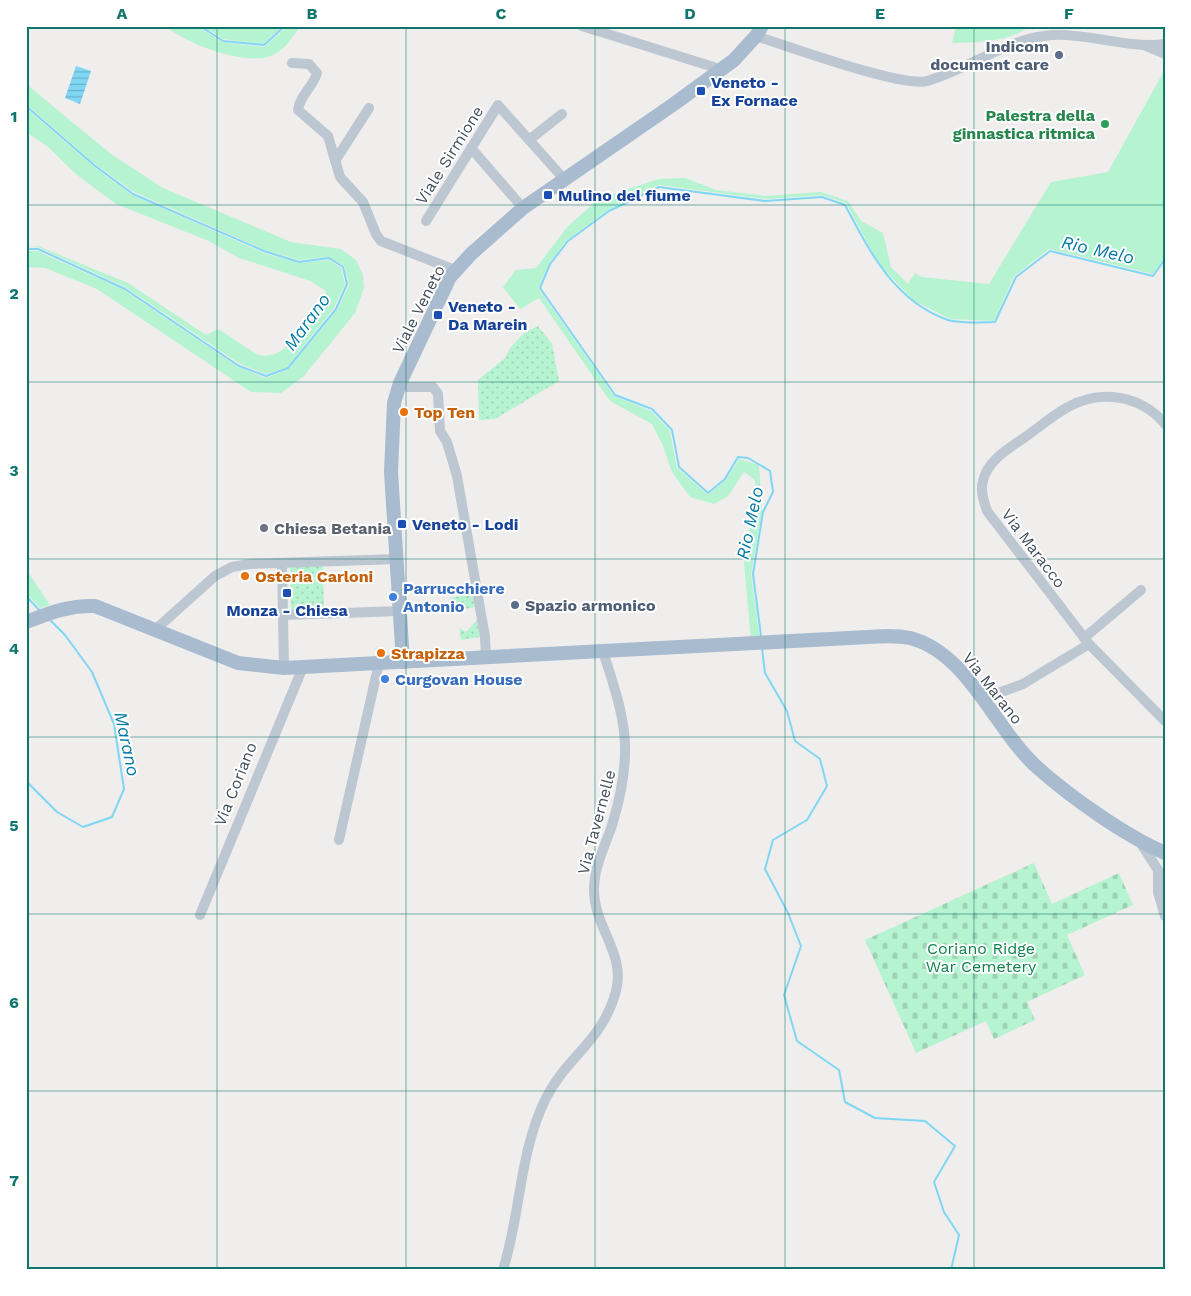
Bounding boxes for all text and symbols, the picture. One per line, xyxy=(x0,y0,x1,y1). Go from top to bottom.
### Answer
text: A xyxy=(117,4,128,23)
text: B xyxy=(307,4,318,23)
text: C xyxy=(496,4,507,23)
text: D xyxy=(684,4,696,23)
text: E xyxy=(875,4,885,23)
text: F xyxy=(1064,4,1074,23)
place label: Indicom document care xyxy=(930,37,1049,74)
marker: Indicom document care xyxy=(1053,49,1065,61)
place label: Veneto - Ex Fornace xyxy=(711,73,798,110)
marker: Veneto - Ex Fornace xyxy=(695,85,707,97)
street label: Viale Sirmione xyxy=(412,103,487,208)
place label: Palestra della ginnastica ritmica xyxy=(953,106,1096,143)
text: 1 xyxy=(11,107,17,126)
marker: Palestra della ginnastica ritmica xyxy=(1099,118,1111,130)
place label: Mulino del fiume xyxy=(558,186,691,205)
marker: Mulino del fiume xyxy=(542,189,554,201)
water label: Rio Melo xyxy=(1060,231,1137,268)
street label: Viale Veneto xyxy=(388,262,449,357)
text: 2 xyxy=(9,284,19,303)
water label: Marano xyxy=(279,289,334,354)
place label: Veneto - Da Marein xyxy=(448,297,528,334)
marker: Veneto - Da Marein xyxy=(432,309,444,321)
place label: Top Ten xyxy=(414,403,475,422)
marker: Top Ten xyxy=(398,406,410,418)
text: 3 xyxy=(9,461,19,480)
water label: Rio Melo xyxy=(732,485,767,561)
street label: Via Maracco xyxy=(998,505,1070,592)
place label: Veneto - Lodi xyxy=(412,515,518,534)
marker: Veneto - Lodi xyxy=(396,518,408,530)
place label: Chiesa Betania xyxy=(274,519,392,538)
marker: Chiesa Betania xyxy=(258,522,270,534)
place label: Osteria Carloni xyxy=(255,567,373,586)
marker: Osteria Carloni xyxy=(239,570,251,582)
place label: Parrucchiere Antonio xyxy=(403,579,505,616)
marker: Monza - Chiesa xyxy=(281,587,293,599)
marker: Parrucchiere Antonio xyxy=(387,591,399,603)
place label: Spazio armonico xyxy=(525,596,656,615)
marker: Spazio armonico xyxy=(509,599,521,611)
place label: Monza - Chiesa xyxy=(226,601,348,620)
text: 4 xyxy=(9,639,19,658)
place label: Strapizza xyxy=(391,644,466,663)
marker: Strapizza xyxy=(375,647,387,659)
street label: Via Marano xyxy=(959,648,1027,728)
place label: Curgovan House xyxy=(395,670,523,689)
marker: Curgovan House xyxy=(379,673,391,685)
water label: Marano xyxy=(110,710,145,778)
street label: Via Coriano xyxy=(210,740,261,829)
street label: Via Tavernelle xyxy=(573,768,620,876)
text: 5 xyxy=(9,816,19,835)
park label: Coriano Ridge War Cemetery xyxy=(926,939,1037,976)
text: 6 xyxy=(9,993,19,1012)
text: 7 xyxy=(9,1171,19,1190)

